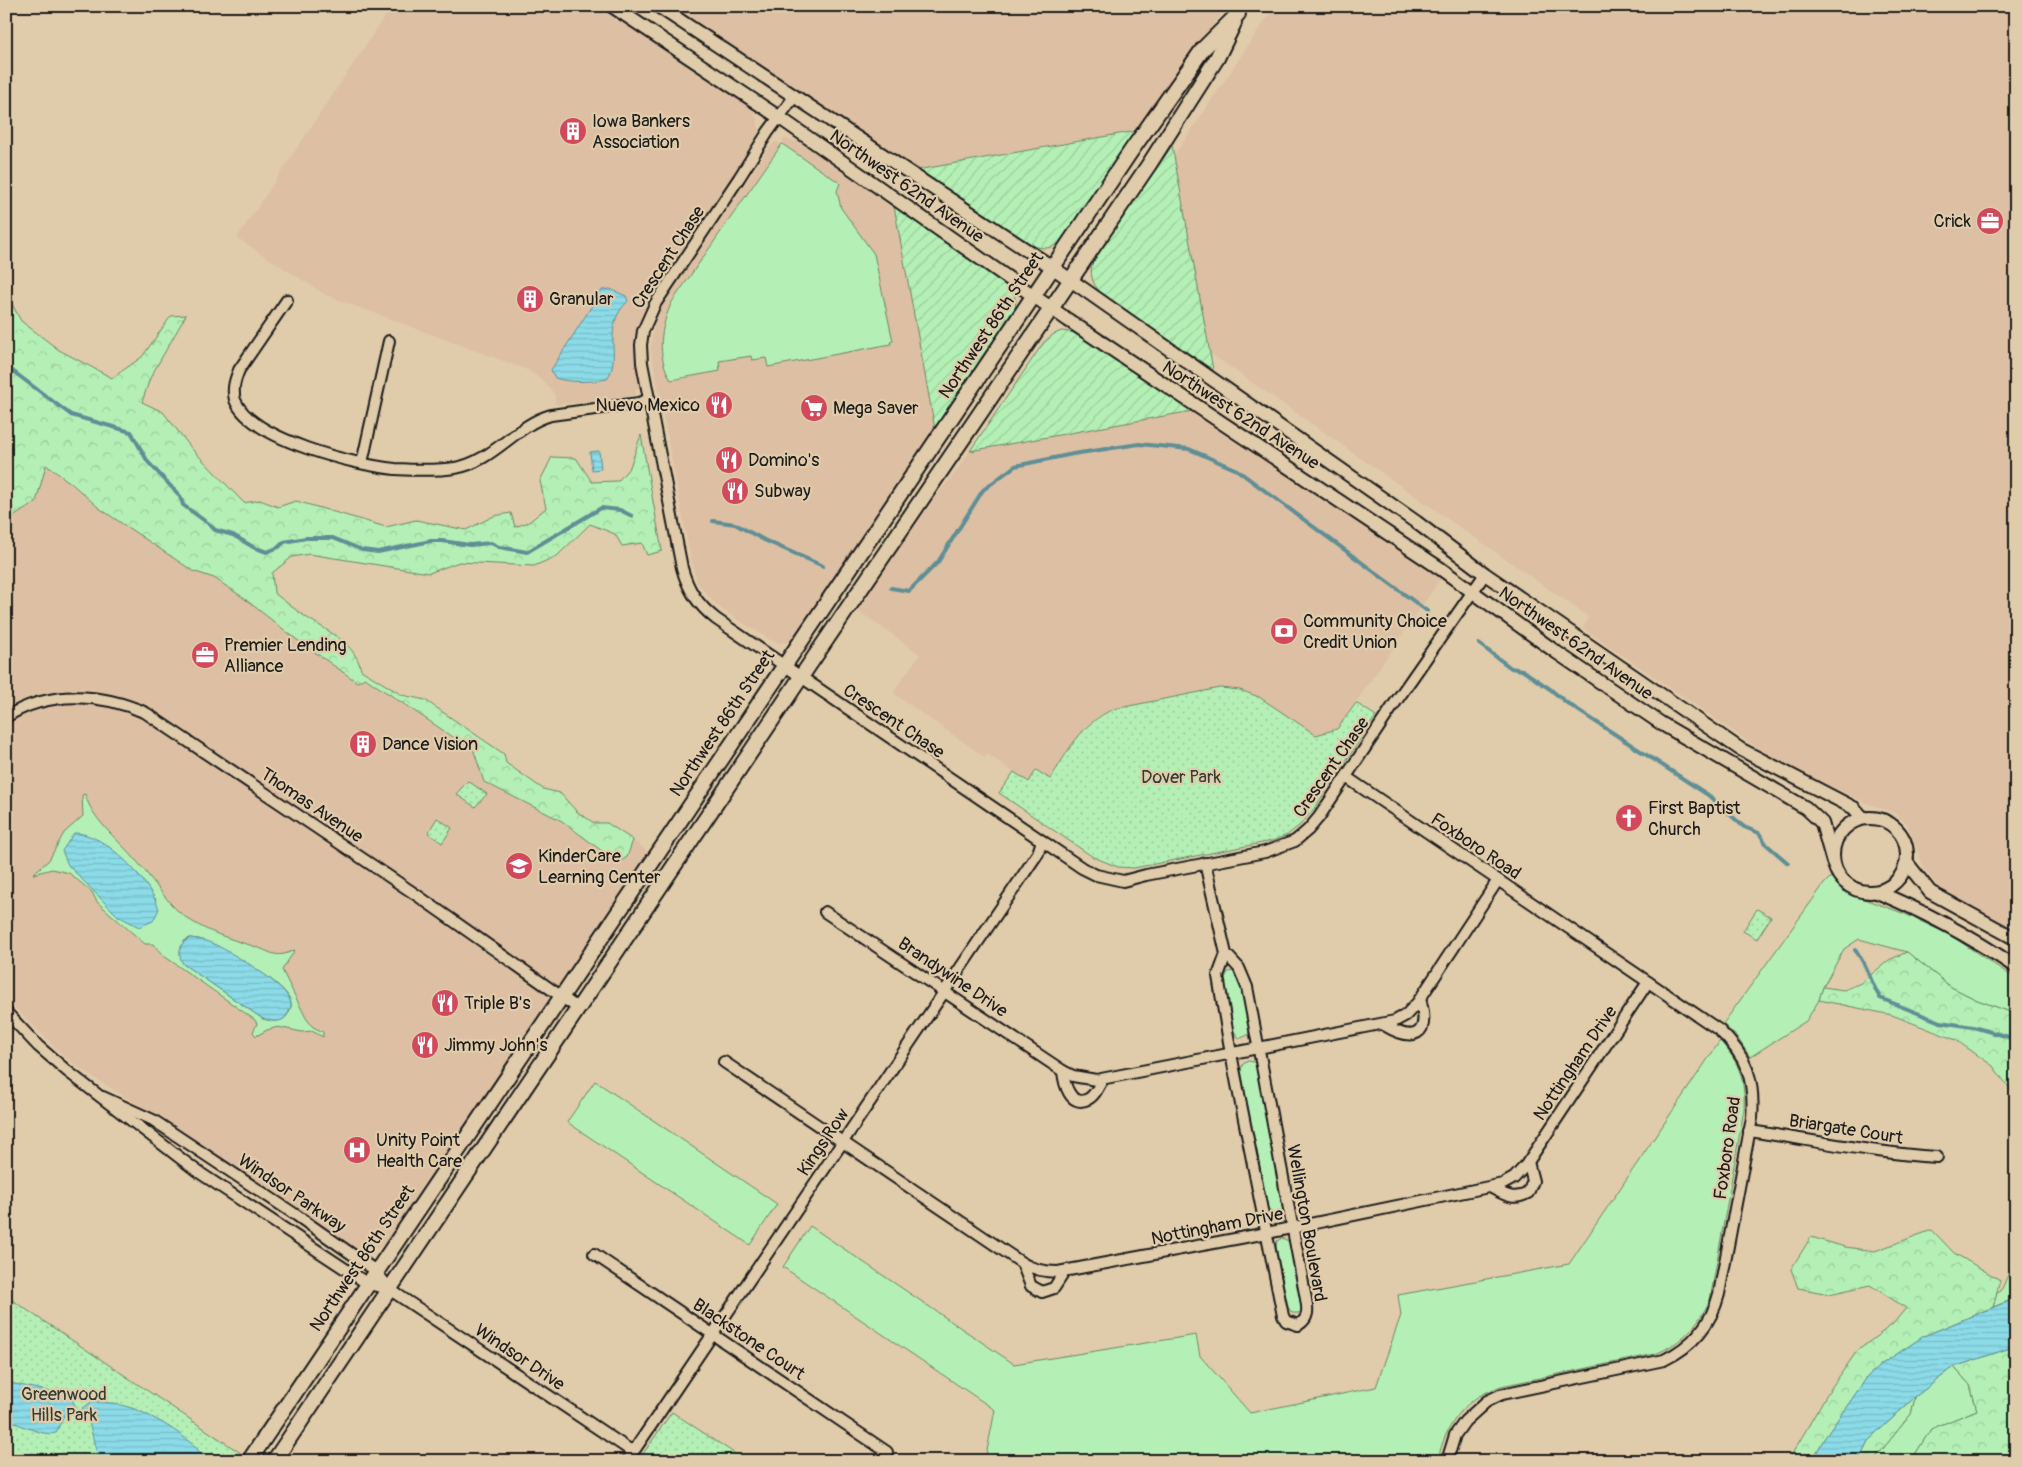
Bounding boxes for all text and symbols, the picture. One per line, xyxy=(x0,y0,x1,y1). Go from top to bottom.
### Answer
place label: Iowa Bankers Association xyxy=(592,110,690,154)
building icon: Iowa Bankers Association xyxy=(558,116,588,146)
street label: Northwest 62nd Avenue xyxy=(825,125,988,248)
street label: Crescent Chase xyxy=(627,202,710,313)
office icon: Crick xyxy=(1975,206,2005,236)
place label: Crick xyxy=(1934,210,1971,233)
street label: Northwest 86th Street xyxy=(934,247,1049,403)
building icon: Granular xyxy=(515,284,545,314)
place label: Granular xyxy=(549,288,614,311)
street label: Northwest 62nd Avenue xyxy=(1158,356,1324,475)
restaurant icon: Nuevo Mexico xyxy=(704,390,734,420)
supermarket icon: Mega Saver xyxy=(799,393,829,423)
place label: Nuevo Mexico xyxy=(595,394,700,417)
place label: Mega Saver xyxy=(833,397,919,420)
restaurant icon: Domino's xyxy=(714,445,744,475)
place label: Domino's xyxy=(748,449,819,472)
restaurant icon: Subway xyxy=(720,476,750,506)
place label: Subway xyxy=(754,480,811,503)
street label: Northwest 62nd Avenue xyxy=(1494,582,1657,705)
place label: Community Choice Credit Union xyxy=(1303,610,1447,654)
bank icon: Community Choice Credit Union xyxy=(1269,616,1299,646)
place label: Premier Lending Alliance xyxy=(224,634,347,678)
office icon: Premier Lending Alliance xyxy=(190,640,220,670)
street label: Northwest 86th Street xyxy=(665,645,780,801)
street label: Crescent Chase xyxy=(838,679,949,764)
street label: Crescent Chase xyxy=(1288,712,1375,822)
building icon: Dance Vision xyxy=(348,729,378,759)
place label: Dance Vision xyxy=(382,733,478,756)
street label: Thomas Avenue xyxy=(256,763,368,848)
park label: Dover Park xyxy=(1141,766,1221,789)
place label: First Baptist Church xyxy=(1648,797,1741,841)
church icon: First Baptist Church xyxy=(1614,803,1644,833)
street label: Foxboro Road xyxy=(1426,808,1525,885)
place label: KinderCare Learning Center xyxy=(538,845,661,889)
school or university icon: KinderCare Learning Center xyxy=(504,851,534,881)
street label: Brandywine Drive xyxy=(893,932,1012,1023)
restaurant icon: Triple B's xyxy=(430,988,460,1018)
place label: Triple B's xyxy=(464,992,530,1015)
street label: Nottingham Drive xyxy=(1528,1001,1622,1125)
restaurant icon: Jimmy John's xyxy=(410,1030,440,1060)
place label: Jimmy John's xyxy=(444,1034,547,1057)
street label: Foxboro Road xyxy=(1709,1095,1746,1201)
street label: Kings Row xyxy=(792,1104,855,1181)
street label: Briargate Court xyxy=(1787,1109,1905,1150)
place label: Unity Point Health Care xyxy=(376,1129,462,1173)
hospital icon: Unity Point Health Care xyxy=(342,1135,372,1165)
street label: Wellington Boulevard xyxy=(1281,1143,1332,1304)
street label: Windsor Parkway xyxy=(233,1149,350,1238)
street label: Northwest 86th Street xyxy=(305,1180,420,1336)
street label: Nottingham Drive xyxy=(1149,1202,1285,1251)
street label: Blackstone Court xyxy=(688,1293,810,1386)
street label: Windsor Drive xyxy=(470,1319,569,1396)
park label: Greenwood Hills Park xyxy=(21,1383,107,1427)

